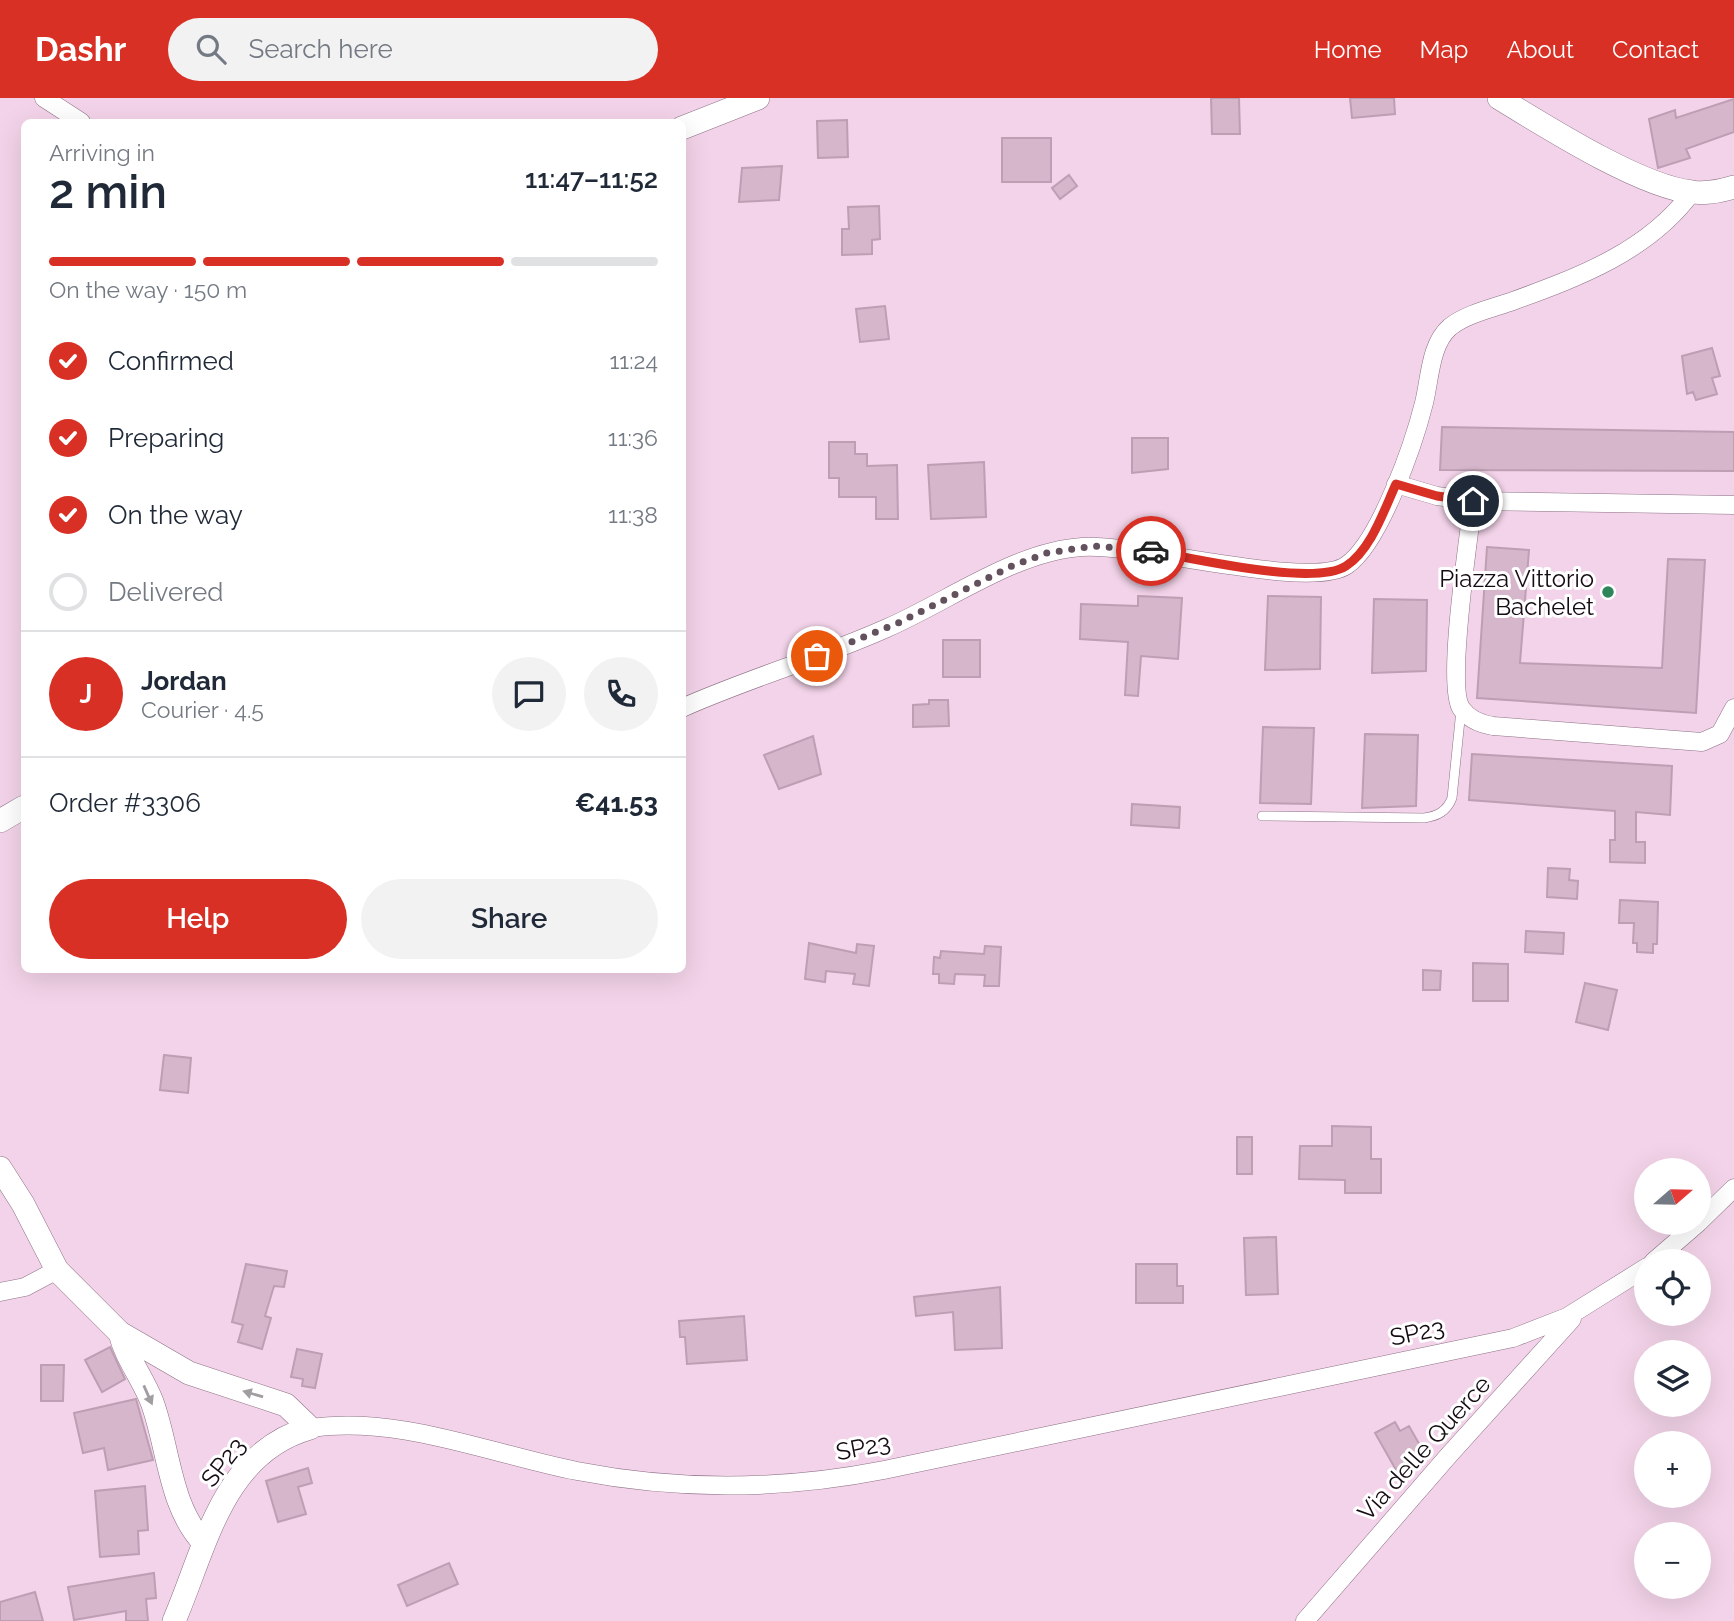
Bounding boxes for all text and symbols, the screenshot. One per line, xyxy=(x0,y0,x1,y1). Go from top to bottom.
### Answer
search box xyxy=(168,18,658,81)
text: Dashr xyxy=(35,30,126,69)
icon: search xyxy=(192,30,230,68)
text: Search here xyxy=(248,34,393,64)
text: Home xyxy=(1314,35,1382,64)
text: Map xyxy=(1420,35,1468,64)
text: About xyxy=(1506,35,1574,64)
text: Contact xyxy=(1612,35,1699,64)
text: Arriving in xyxy=(49,139,155,166)
text: 11:47–11:52 xyxy=(525,164,658,194)
text: 2 min xyxy=(49,165,167,219)
text: On the way · 150 m xyxy=(49,276,247,303)
icon: check xyxy=(49,342,87,380)
text: Confirmed xyxy=(108,346,234,376)
text: 11:24 xyxy=(609,347,658,374)
icon: check xyxy=(49,419,87,457)
text: Preparing xyxy=(108,423,224,453)
text: 11:36 xyxy=(608,424,658,451)
pin xyxy=(1443,471,1503,531)
icon: home xyxy=(1454,482,1492,520)
icon: check xyxy=(49,496,87,534)
text: On the way xyxy=(108,500,243,530)
text: 11:38 xyxy=(608,501,658,528)
courier xyxy=(1116,516,1186,586)
icon: car xyxy=(1132,532,1170,570)
place label: Piazza Vittorio Bachelet xyxy=(1439,564,1594,621)
text: Delivered xyxy=(108,577,223,607)
marker: Piazza Vittorio Bachelet xyxy=(1600,584,1616,600)
pin xyxy=(787,626,847,686)
icon: bag xyxy=(798,637,836,675)
button: chat xyxy=(492,657,566,731)
button: phone xyxy=(584,657,658,731)
text: Jordan xyxy=(141,666,227,696)
text: J xyxy=(80,679,92,709)
text: Courier · 4.5 xyxy=(141,696,264,723)
text: Order #3306 xyxy=(49,788,201,818)
text: €41.53 xyxy=(575,788,658,818)
button: Help xyxy=(49,879,347,959)
button: Share xyxy=(361,879,658,959)
north arrow xyxy=(1634,1158,1712,1236)
map controls xyxy=(1634,1158,1711,1599)
button: locate xyxy=(1634,1249,1711,1326)
street label: SP23 xyxy=(1387,1312,1447,1352)
button: layers xyxy=(1634,1340,1711,1417)
street label: Via delle Querce xyxy=(1351,1370,1497,1526)
one-way arrow xyxy=(142,1385,154,1405)
one-way arrow xyxy=(243,1389,264,1399)
street label: SP23 xyxy=(833,1428,893,1466)
street label: SP23 xyxy=(195,1431,251,1493)
button: + xyxy=(1634,1431,1711,1508)
button: − xyxy=(1634,1522,1711,1599)

